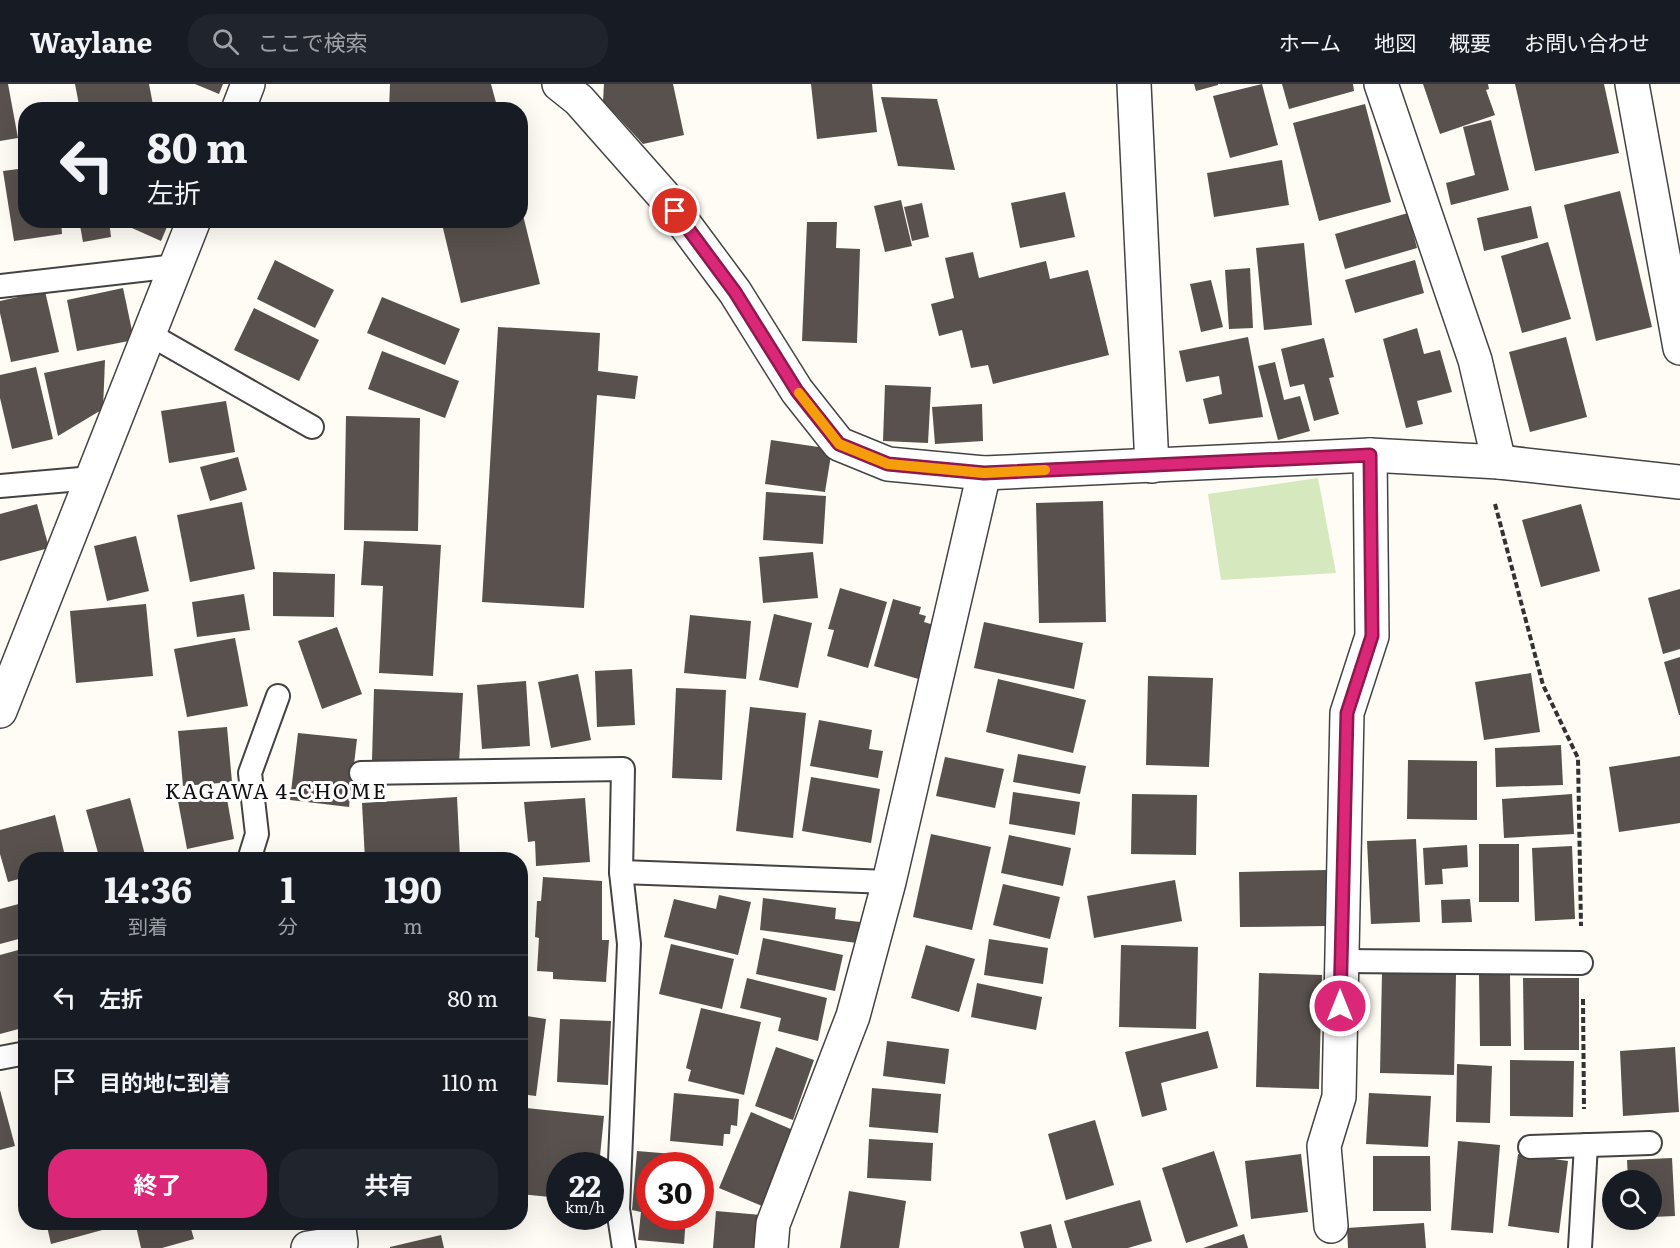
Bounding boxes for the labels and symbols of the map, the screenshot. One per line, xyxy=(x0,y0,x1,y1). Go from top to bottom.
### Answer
pin xyxy=(649,185,700,236)
district label: KAGAWA 4-CHOME xyxy=(165,774,387,805)
position arrow xyxy=(1308,974,1372,1038)
speed limit sign: 30 xyxy=(636,1152,714,1230)

